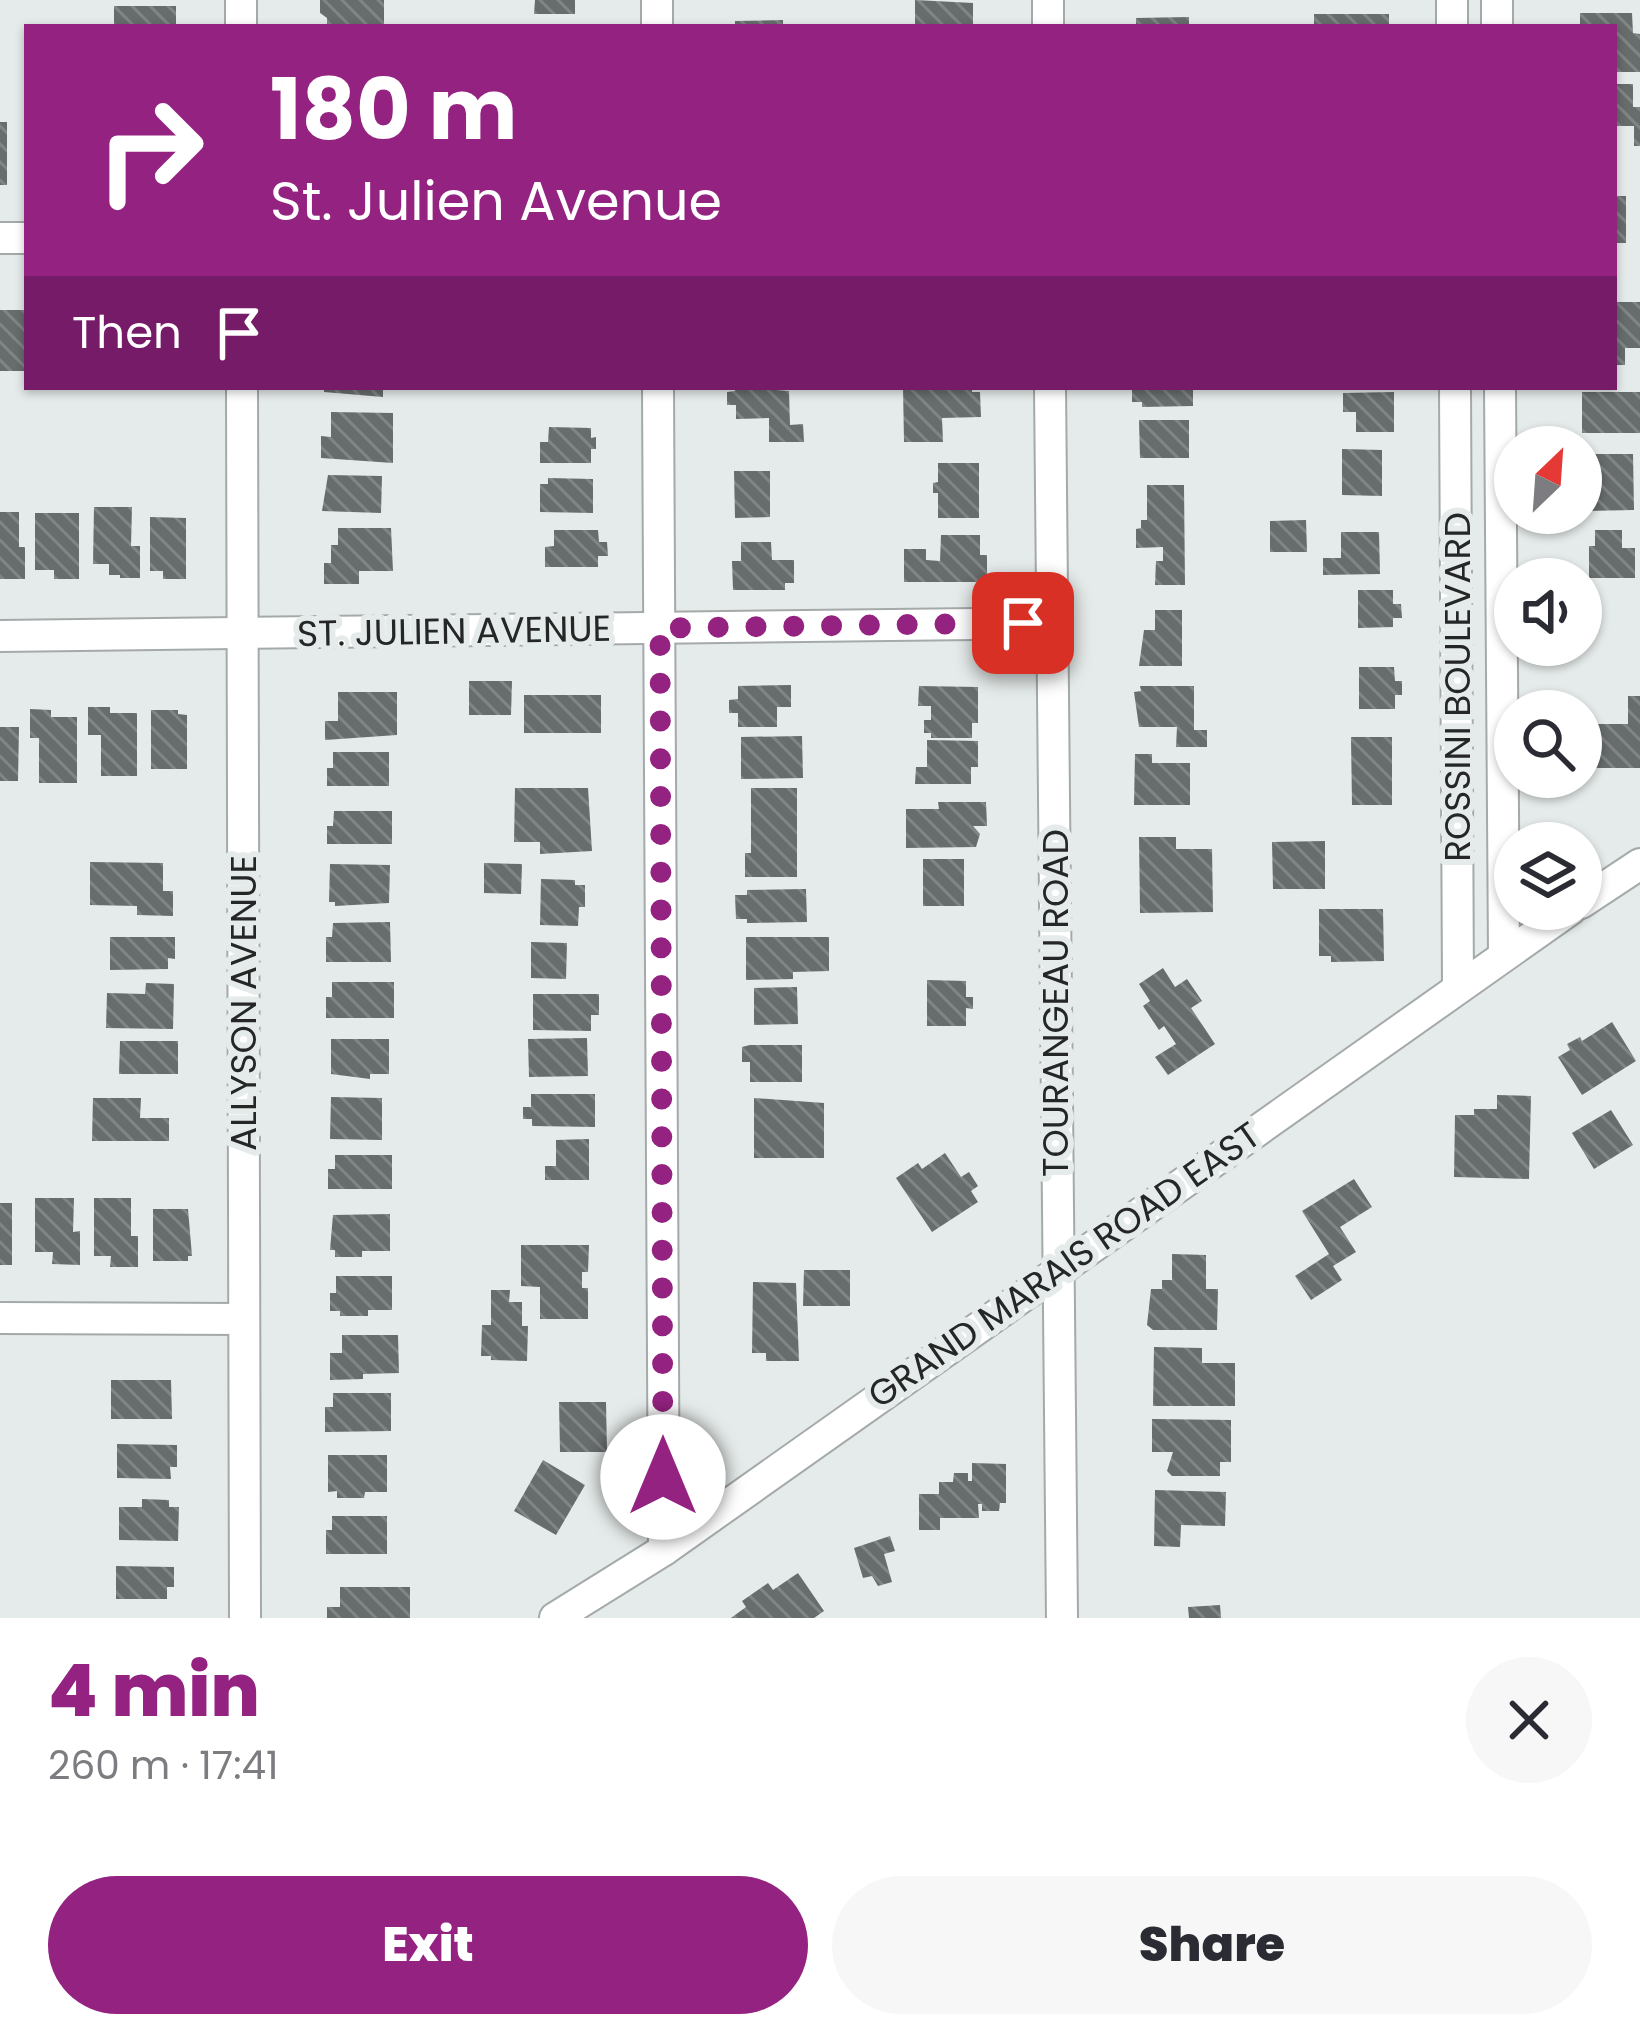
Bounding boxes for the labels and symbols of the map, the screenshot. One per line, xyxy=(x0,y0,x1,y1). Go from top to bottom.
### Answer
north arrow xyxy=(1494,426,1602,534)
street label: ROSSINI BOULEVARD xyxy=(1432,512,1483,862)
pin xyxy=(972,572,1074,674)
street label: ST. JULIEN AVENUE xyxy=(297,603,611,659)
street label: TOURANGEAU ROAD xyxy=(1030,829,1081,1177)
street label: ALLYSON AVENUE xyxy=(218,855,269,1151)
street label: GRAND MARAIS ROAD EAST xyxy=(858,1110,1270,1420)
position arrow xyxy=(600,1414,726,1540)

